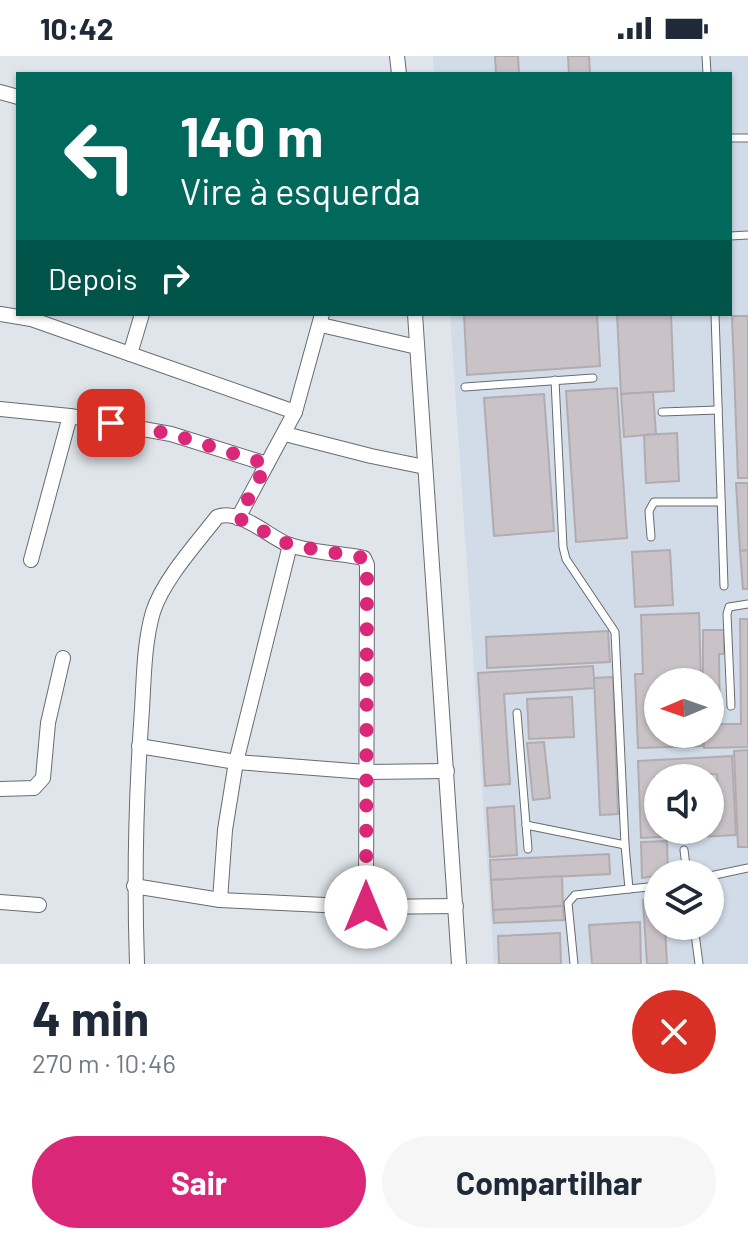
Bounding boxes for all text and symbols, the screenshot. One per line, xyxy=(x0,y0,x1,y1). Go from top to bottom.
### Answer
text: 10:42 xyxy=(40,10,114,46)
text: 140 m xyxy=(180,101,324,168)
icon: left xyxy=(48,104,152,208)
text: Vire à esquerda xyxy=(180,169,421,212)
icon: right xyxy=(153,256,197,300)
text: Depois xyxy=(48,260,137,296)
pin xyxy=(77,389,145,457)
icon: arrive xyxy=(89,401,133,445)
north arrow xyxy=(644,668,724,748)
map controls xyxy=(644,668,724,940)
button: sound xyxy=(644,764,724,844)
button: layers xyxy=(644,860,724,940)
position arrow xyxy=(324,865,408,949)
text: 4 min xyxy=(32,988,149,1046)
button: close xyxy=(632,990,716,1074)
text: 270 m · 10:46 xyxy=(32,1047,176,1078)
button: Sair xyxy=(32,1136,366,1228)
button: Compartilhar xyxy=(382,1136,716,1228)

